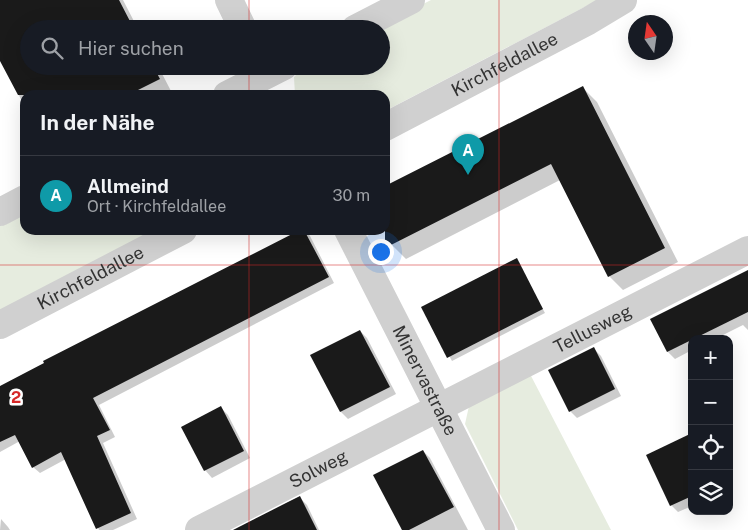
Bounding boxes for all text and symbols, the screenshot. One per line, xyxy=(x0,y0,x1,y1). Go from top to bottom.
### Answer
north arrow xyxy=(628,15,673,60)
search box xyxy=(20,20,390,75)
street label: Kirchfeldallee xyxy=(448,28,561,100)
icon: search xyxy=(38,34,66,62)
text: Hier suchen xyxy=(78,37,184,59)
text: In der Nähe xyxy=(40,110,155,135)
pin: A xyxy=(452,134,484,175)
text: Allmeind xyxy=(87,175,169,197)
text: A xyxy=(50,186,62,205)
text: 30 m xyxy=(333,186,370,205)
text: Ort · Kirchfeldallee xyxy=(87,197,226,216)
your location xyxy=(368,239,394,265)
street label: Kirchfeldallee xyxy=(33,241,147,314)
street label: Tellusweg xyxy=(550,300,635,357)
street label: Minervastraße xyxy=(388,322,462,439)
map controls xyxy=(688,335,733,515)
button: + xyxy=(688,335,733,380)
button: − xyxy=(688,380,733,425)
text: 2 xyxy=(11,388,21,407)
button: locate xyxy=(688,425,733,470)
street label: Solweg xyxy=(286,445,351,492)
button: layers xyxy=(688,470,733,515)

